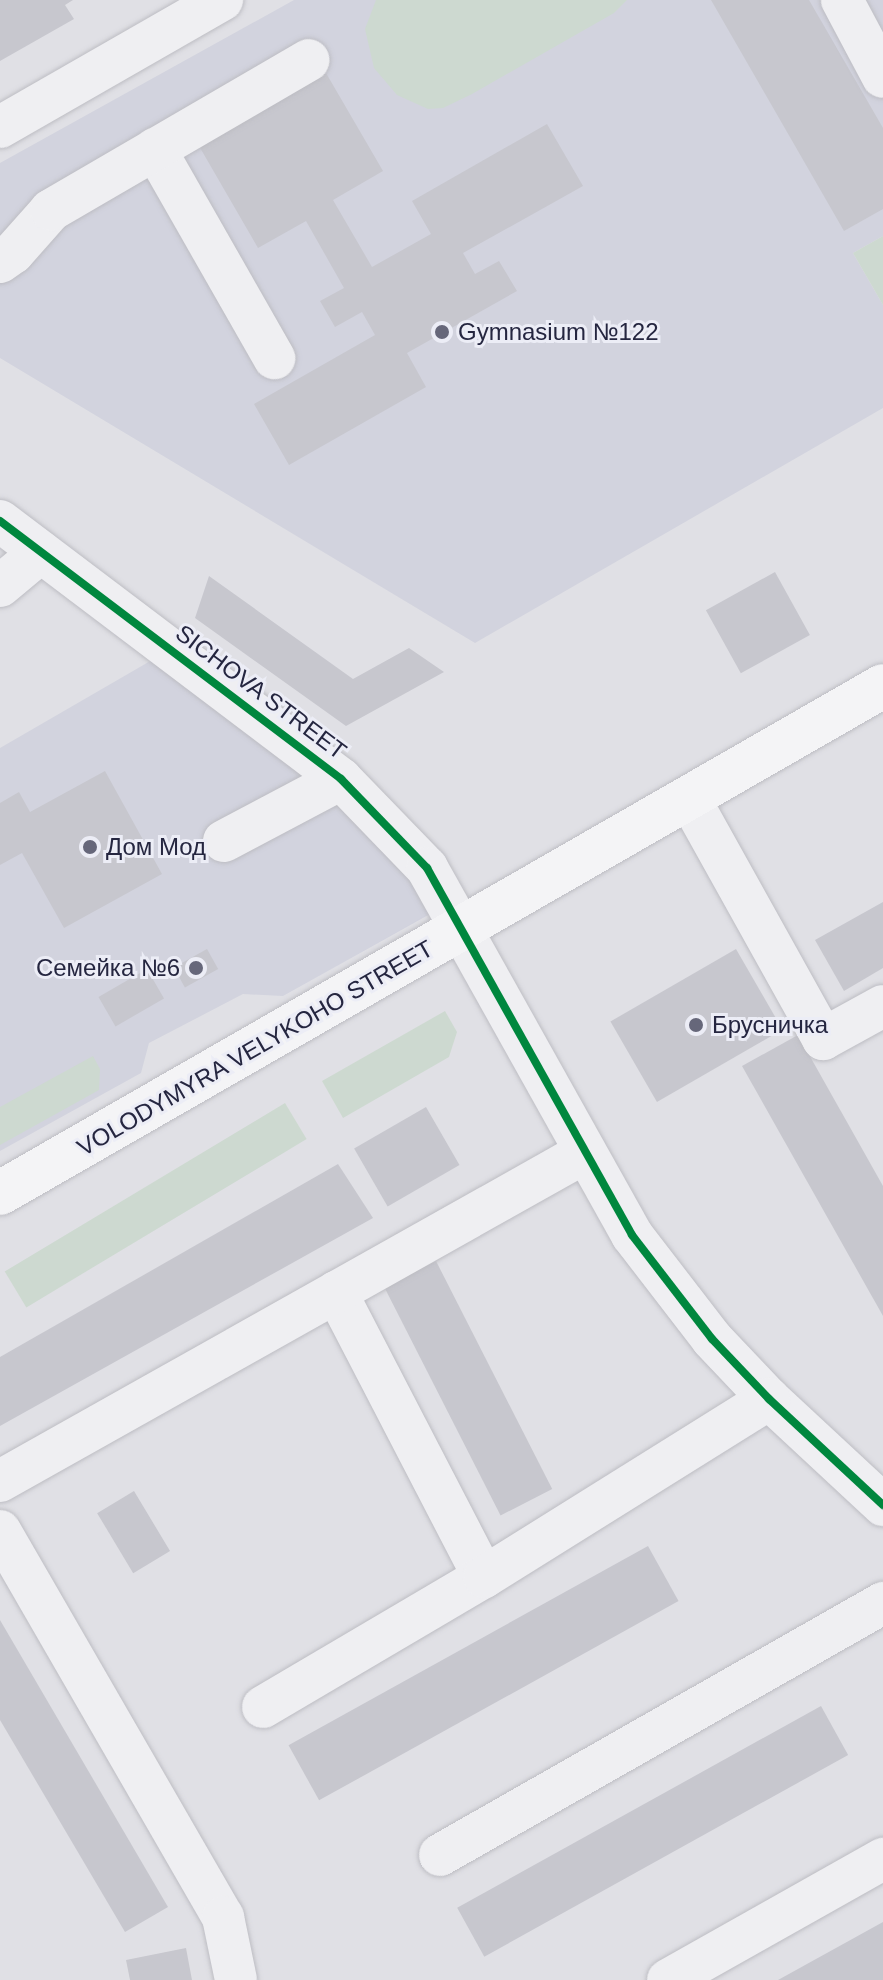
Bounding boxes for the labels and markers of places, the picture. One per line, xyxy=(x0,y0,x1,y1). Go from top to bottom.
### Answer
place label: Gymnasium №122 xyxy=(458,318,658,346)
marker: Gymnasium №122 xyxy=(433,323,451,341)
place label: Дом Мод xyxy=(106,833,206,861)
marker: Дом Мод xyxy=(81,838,99,856)
place label: Семейка №6 xyxy=(36,954,180,982)
marker: Семейка №6 xyxy=(187,959,205,977)
place label: Брусничка xyxy=(712,1011,828,1039)
marker: Брусничка xyxy=(687,1016,705,1034)

